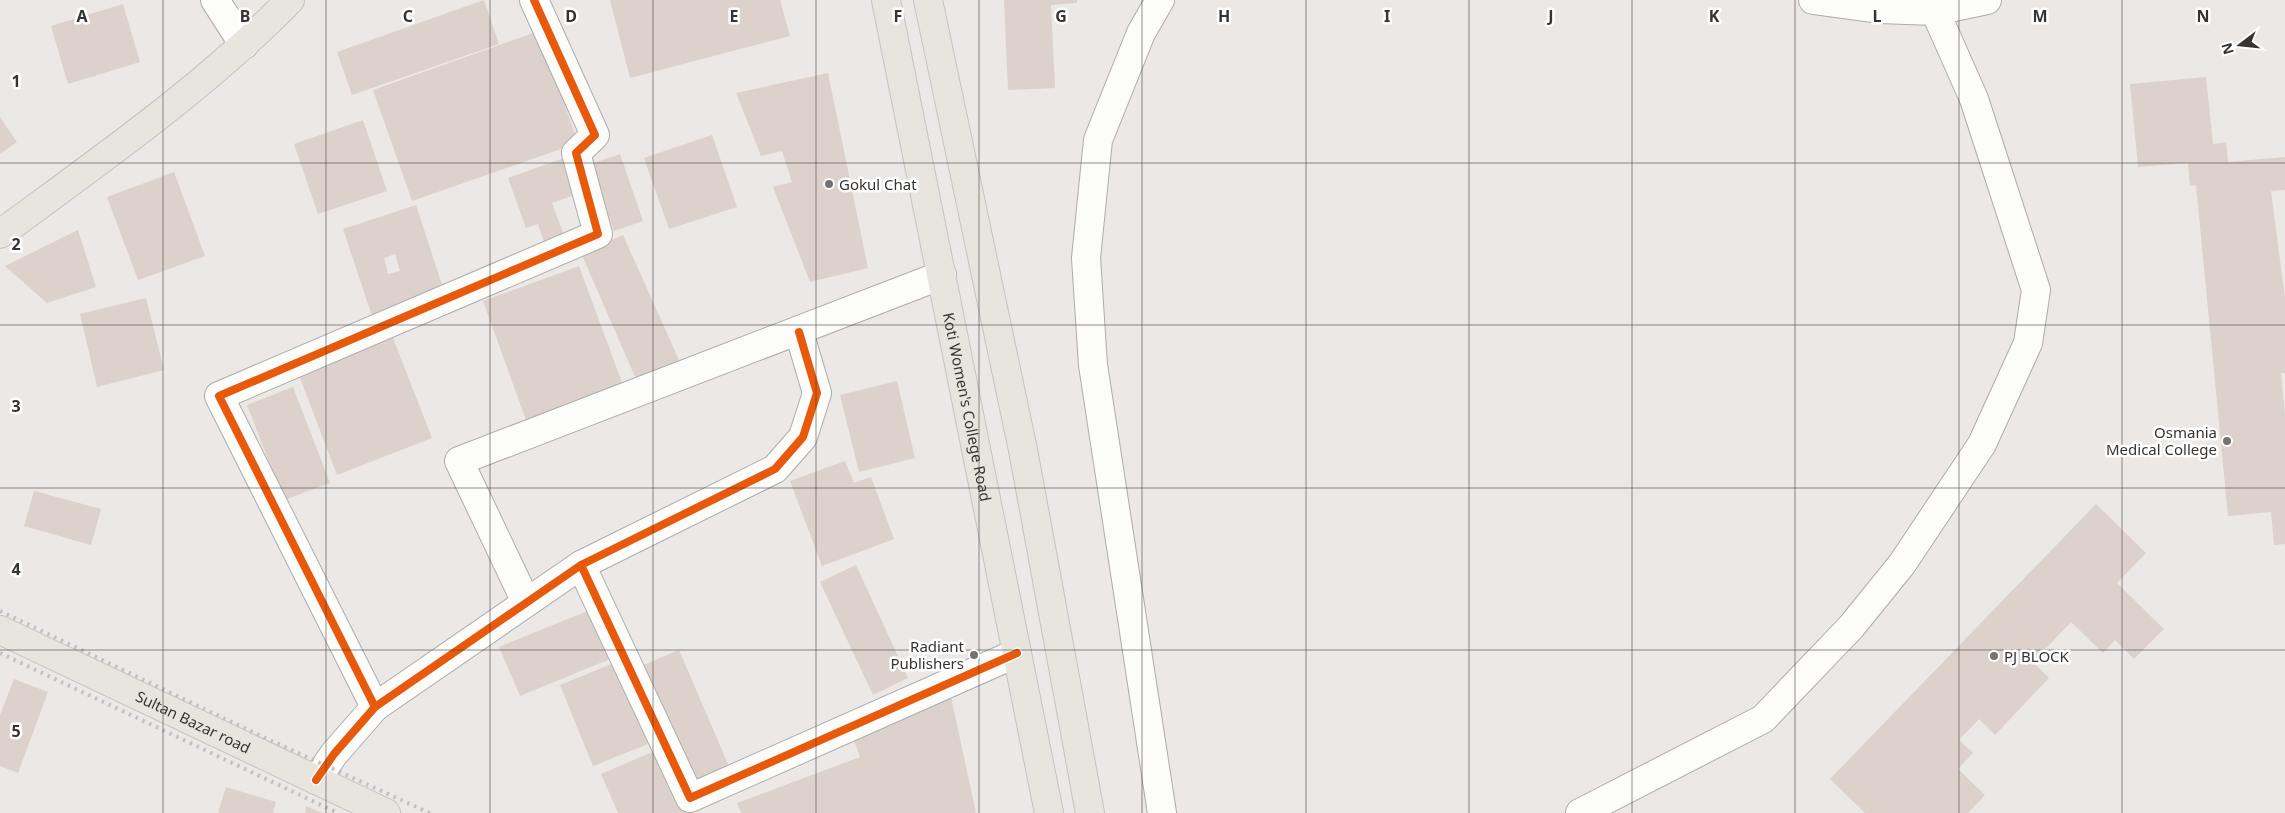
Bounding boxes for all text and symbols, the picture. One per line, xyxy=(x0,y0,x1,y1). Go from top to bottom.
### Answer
text: A xyxy=(76,5,88,27)
text: B xyxy=(240,5,250,27)
text: C xyxy=(403,5,413,27)
text: D xyxy=(565,5,577,27)
text: E xyxy=(730,5,739,27)
text: F xyxy=(894,5,902,27)
text: G xyxy=(1055,5,1067,27)
text: H xyxy=(1218,5,1230,27)
text: I xyxy=(1384,5,1390,27)
text: J xyxy=(1546,5,1554,27)
text: K xyxy=(1709,5,1720,27)
text: L xyxy=(1873,5,1882,27)
text: M xyxy=(2032,5,2048,27)
text: N xyxy=(2196,5,2210,27)
north arrow xyxy=(2215,20,2265,70)
text: N xyxy=(2216,41,2238,57)
text: 1 xyxy=(11,70,21,92)
place label: Gokul Chat xyxy=(839,174,917,194)
marker: Gokul Chat xyxy=(823,178,835,190)
text: 2 xyxy=(11,233,21,255)
street label: Koti Women's College Road xyxy=(939,311,996,503)
text: 3 xyxy=(11,395,21,417)
place label: Osmania Medical College xyxy=(2106,422,2217,459)
marker: Osmania Medical College xyxy=(2221,435,2233,447)
text: 4 xyxy=(11,558,21,580)
place label: Radiant Publishers xyxy=(890,636,965,673)
place label: PJ BLOCK xyxy=(2004,646,2070,666)
marker: Radiant Publishers xyxy=(968,649,980,661)
marker: PJ BLOCK xyxy=(1988,650,2000,662)
street label: Sultan Bazar road xyxy=(133,686,254,757)
text: 5 xyxy=(11,720,21,742)

